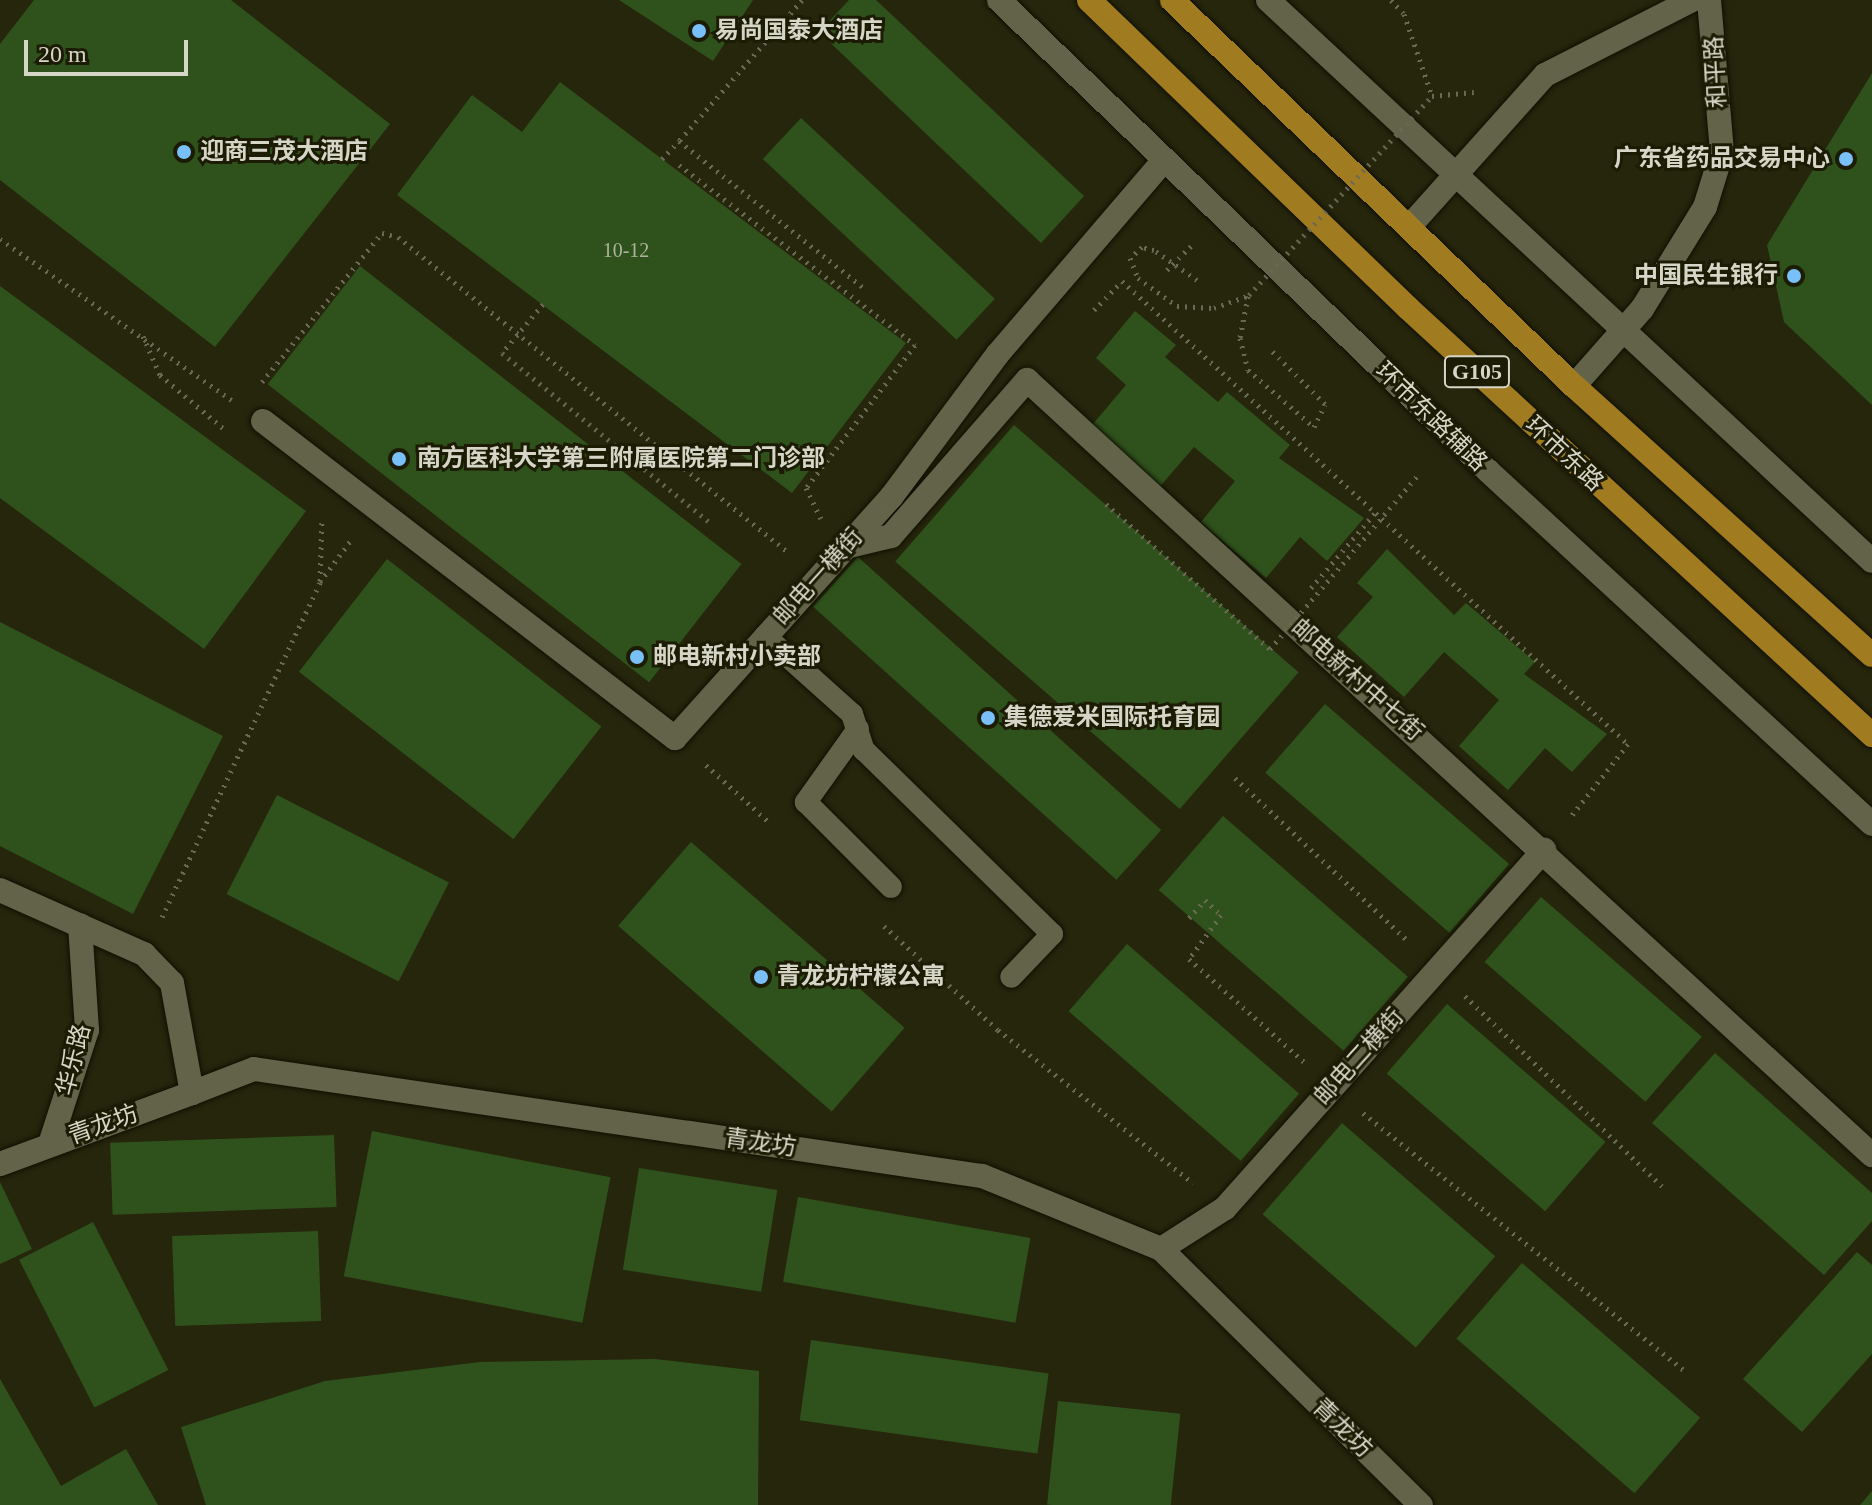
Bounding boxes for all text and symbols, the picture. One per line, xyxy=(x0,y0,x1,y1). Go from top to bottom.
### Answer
place label: 易尚国泰大酒店 xyxy=(715,17,883,45)
marker: 易尚国泰大酒店 xyxy=(690,22,708,40)
scale bar xyxy=(28,24,192,74)
street label: 和平路 xyxy=(1700,35,1732,109)
text: 20 m xyxy=(38,41,87,67)
place label: 迎商三茂大酒店 xyxy=(200,138,368,166)
marker: 迎商三茂大酒店 xyxy=(175,143,193,161)
place label: 广东省药品交易中心 xyxy=(1614,145,1830,173)
marker: 广东省药品交易中心 xyxy=(1837,150,1855,168)
house number: 10-12 xyxy=(603,238,649,262)
place label: 中国民生银行 xyxy=(1634,262,1778,290)
marker: 中国民生银行 xyxy=(1785,267,1803,285)
road number: G105 xyxy=(1443,354,1511,390)
street label: 环市东路辅路 xyxy=(1369,357,1493,477)
street label: 环市东路 xyxy=(1519,411,1609,497)
place label: 南方医科大学第三附属医院第二门诊部 xyxy=(417,445,825,473)
marker: 南方医科大学第三附属医院第二门诊部 xyxy=(388,448,410,470)
street label: 邮电一横街 xyxy=(767,523,869,631)
street label: 邮电新村中七街 xyxy=(1285,613,1429,747)
place label: 邮电新村小卖部 xyxy=(653,643,821,671)
marker: 邮电新村小卖部 xyxy=(628,648,646,666)
place label: 集德爱米国际托育园 xyxy=(1004,704,1220,732)
marker: 集德爱米国际托育园 xyxy=(979,709,997,727)
place label: 青龙坊柠檬公寓 xyxy=(777,963,945,991)
marker: 青龙坊柠檬公寓 xyxy=(752,968,770,986)
street label: 邮电二横街 xyxy=(1308,1003,1410,1111)
street label: 华乐路 xyxy=(51,1022,97,1098)
street label: 青龙坊 xyxy=(64,1099,142,1151)
street label: 青龙坊 xyxy=(722,1124,798,1162)
street label: 青龙坊 xyxy=(1306,1393,1378,1463)

